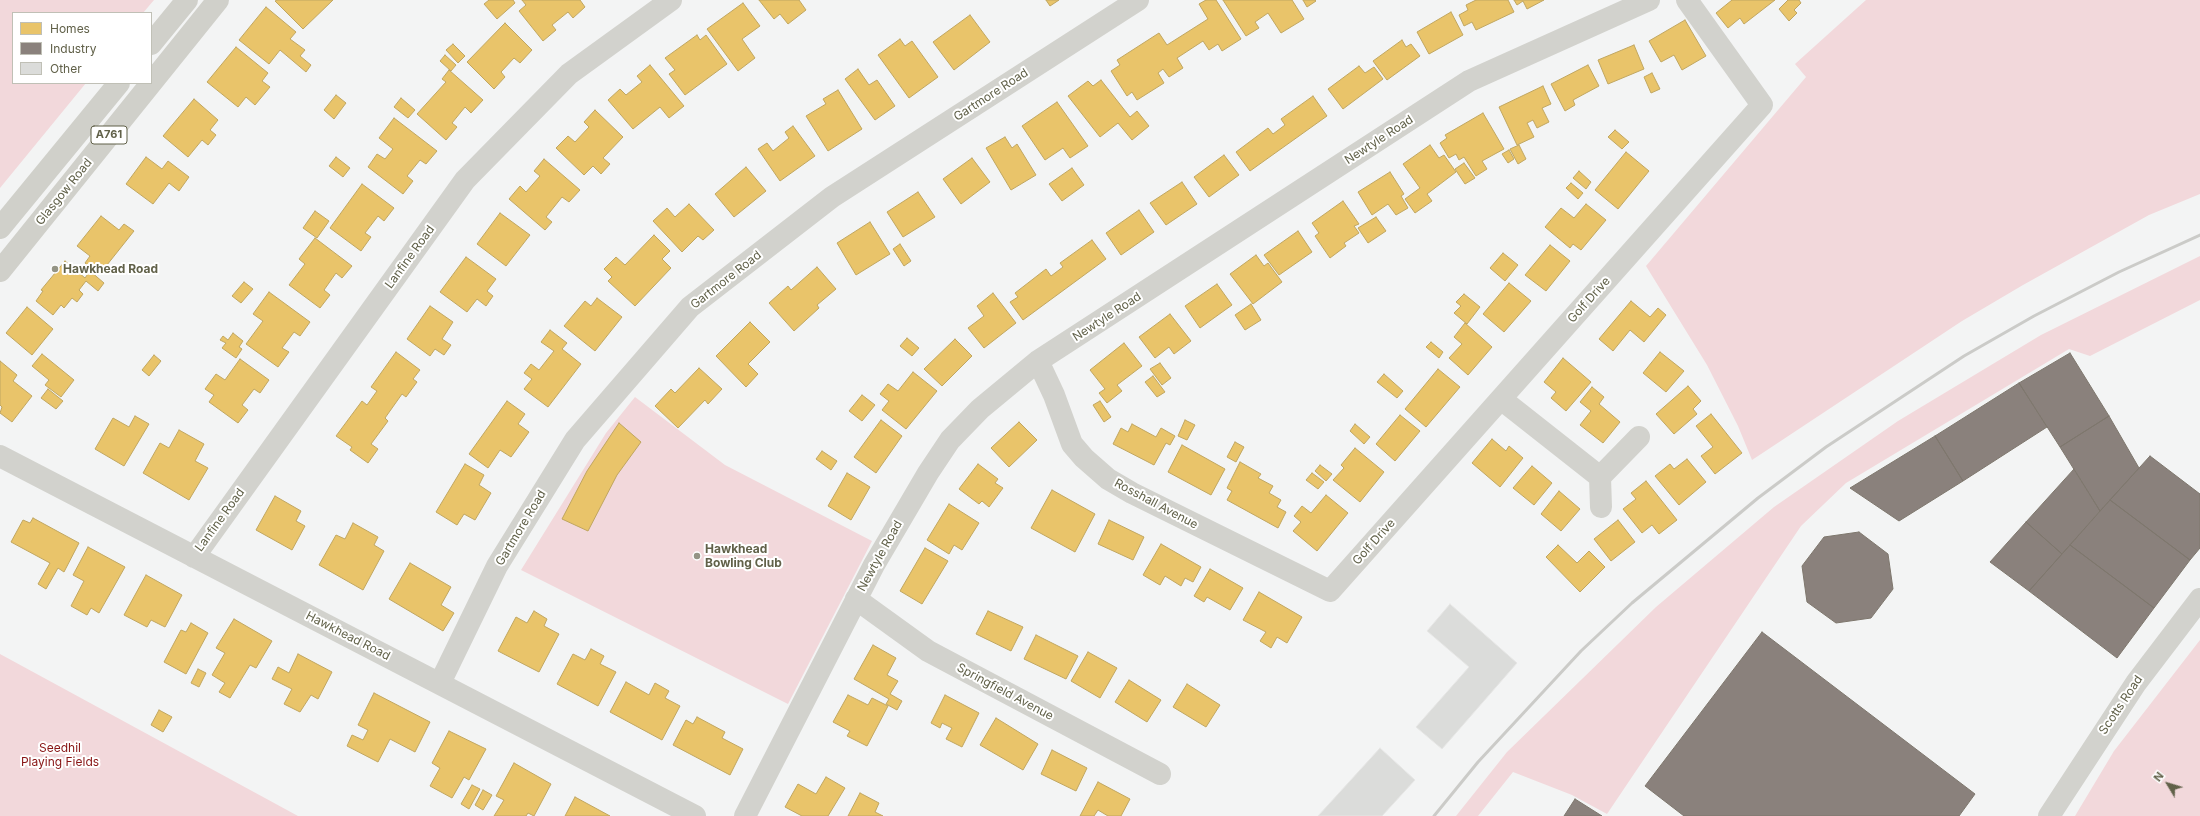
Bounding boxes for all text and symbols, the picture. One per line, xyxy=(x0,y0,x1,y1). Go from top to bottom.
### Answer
legend xyxy=(12,12,152,84)
text: Homes xyxy=(50,21,90,36)
text: Industry xyxy=(50,41,96,56)
text: Other xyxy=(50,61,82,76)
street label: Gartmore Road xyxy=(951,66,1031,124)
street label: Newtyle Road xyxy=(1342,112,1416,168)
road number: A761 xyxy=(91,126,127,144)
street label: Glasgow Road xyxy=(33,156,95,228)
street label: Lanfine Road xyxy=(382,223,438,291)
street label: Gartmore Road xyxy=(688,248,764,312)
place label: Hawkhead Road xyxy=(63,262,158,276)
marker: Hawkhead Road xyxy=(50,264,60,274)
street label: Golf Drive xyxy=(1565,274,1613,326)
street label: Newtyle Road xyxy=(1070,289,1144,345)
street label: Rosshall Avenue xyxy=(1112,476,1200,532)
street label: Lanfine Road xyxy=(192,486,248,554)
street label: Gartmore Road xyxy=(493,488,549,568)
street label: Golf Drive xyxy=(1350,516,1398,568)
street label: Newtyle Road xyxy=(855,518,905,594)
place label: Hawkhead Bowling Club xyxy=(705,542,782,570)
marker: Hawkhead Bowling Club xyxy=(692,551,702,561)
street label: Hawkhead Road xyxy=(303,609,393,663)
street label: Springfield Avenue xyxy=(954,660,1056,724)
street label: Scotts Road xyxy=(2096,673,2146,737)
park label: Seedhil Playing Fields xyxy=(21,741,99,769)
north arrow xyxy=(2148,764,2188,804)
text: N xyxy=(2150,769,2167,784)

